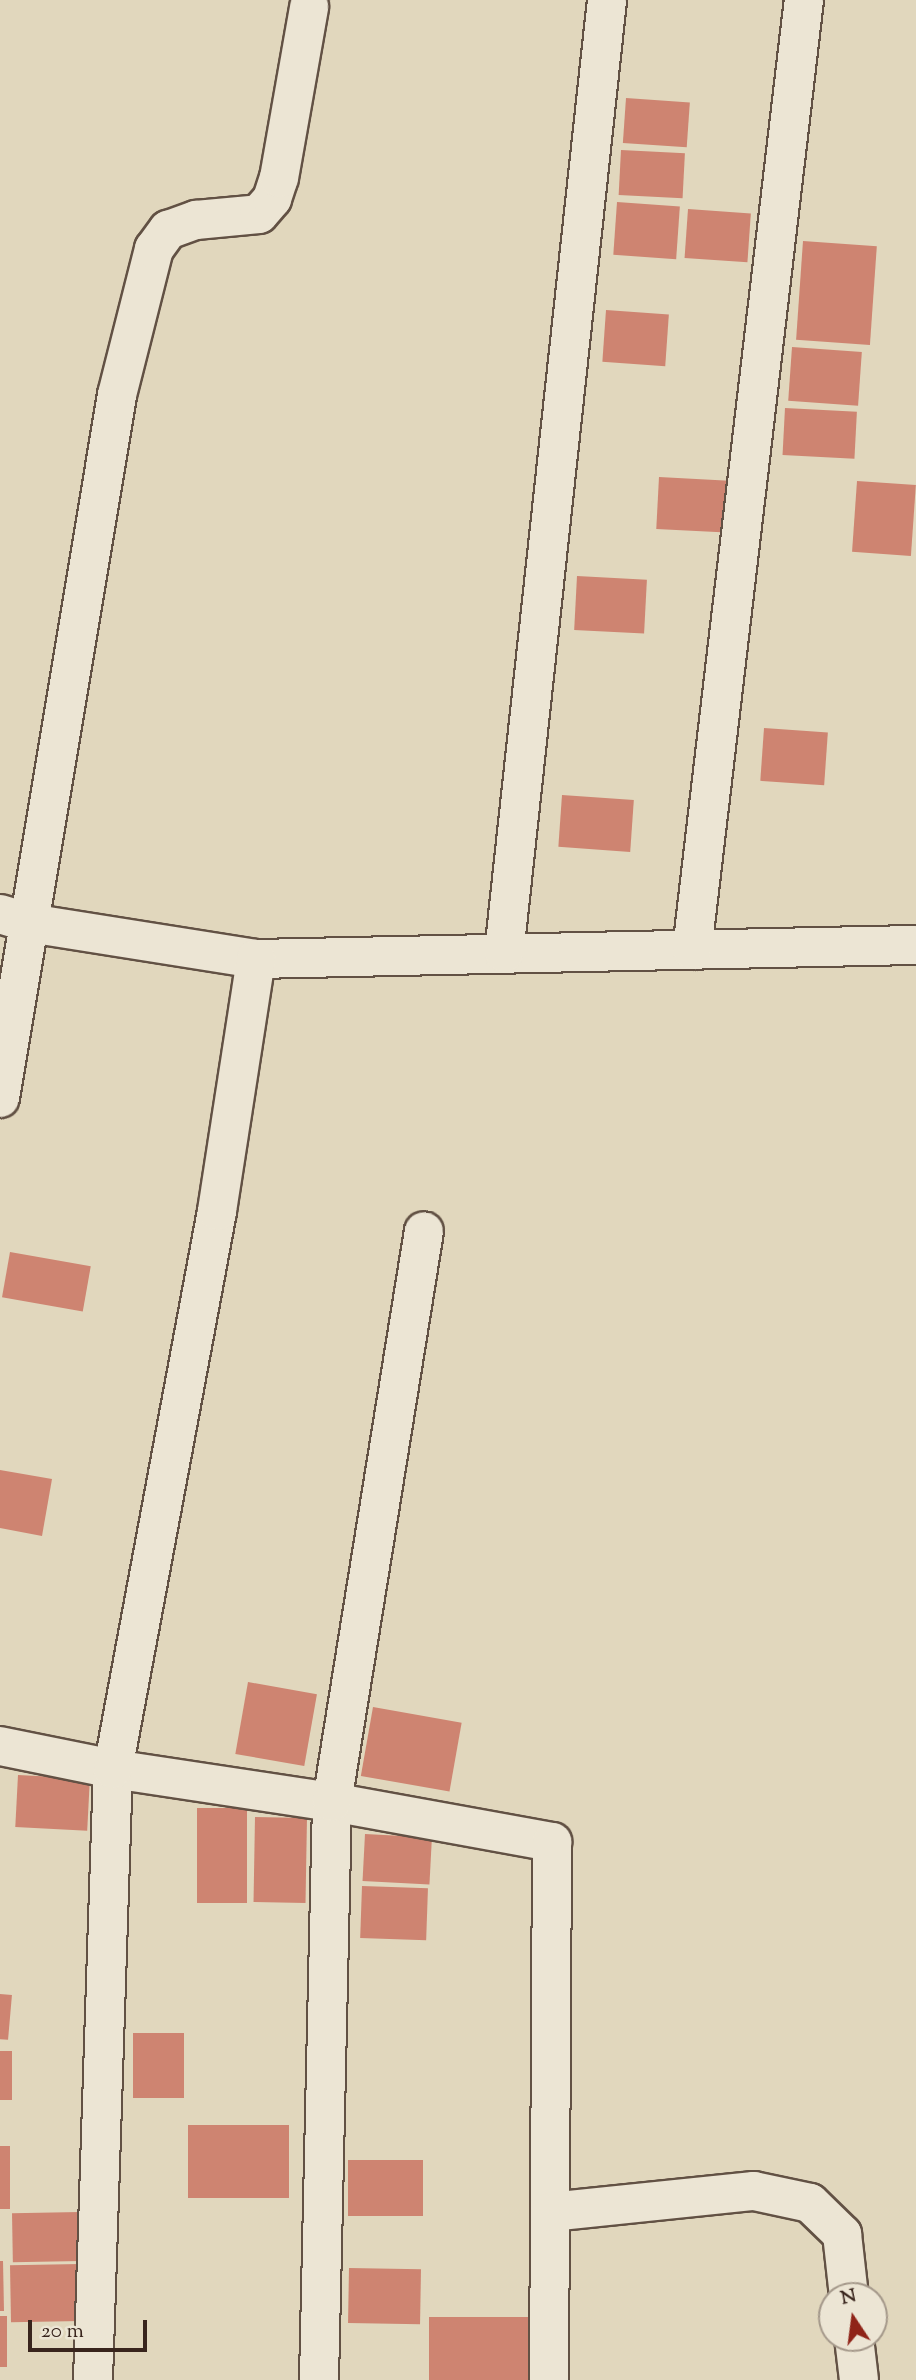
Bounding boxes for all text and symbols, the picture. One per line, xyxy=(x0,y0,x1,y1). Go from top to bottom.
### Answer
north arrow xyxy=(818,2282,888,2352)
text: N xyxy=(838,2283,859,2313)
scale bar xyxy=(32,2306,150,2350)
text: 20 m xyxy=(41,2317,84,2347)

